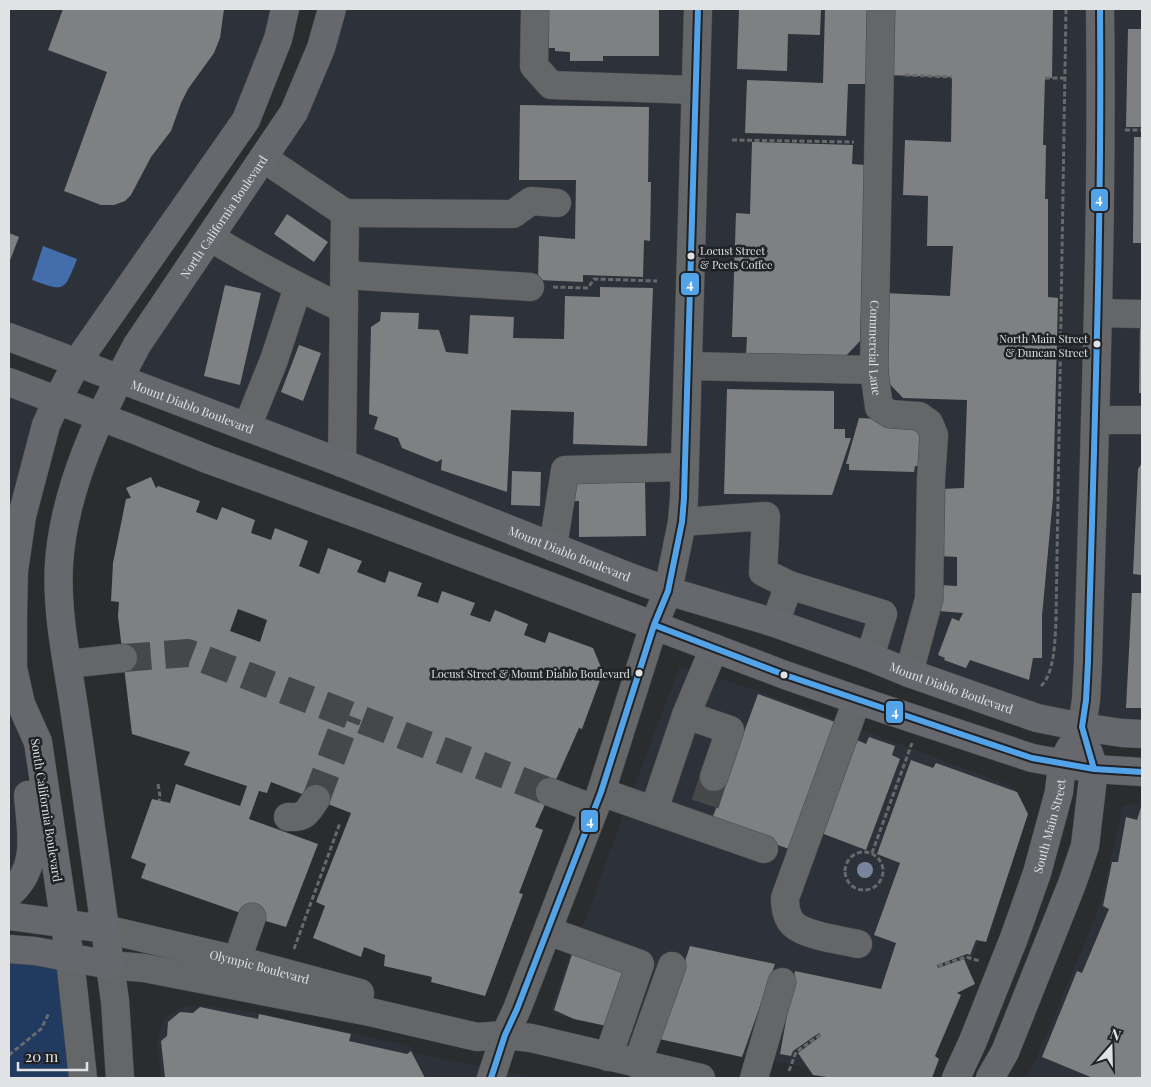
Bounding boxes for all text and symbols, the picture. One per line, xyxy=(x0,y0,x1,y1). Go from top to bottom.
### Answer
street label: North California Boulevard xyxy=(176,152,271,281)
line badge: 4 xyxy=(1090,188,1109,212)
text: 4 xyxy=(1095,189,1103,208)
place label: Locust Street & Peets Coffee xyxy=(700,243,773,272)
marker: Locust Street & Peets Coffee xyxy=(686,251,696,261)
line badge: 4 xyxy=(680,272,700,296)
text: 4 xyxy=(686,274,694,293)
street label: Commercial Lane xyxy=(866,300,885,396)
place label: North Main Street & Duncan Street xyxy=(999,331,1088,360)
marker: North Main Street & Duncan Street xyxy=(1092,339,1102,349)
street label: Mount Diablo Boulevard xyxy=(129,376,256,437)
street label: Mount Diablo Boulevard xyxy=(506,522,633,585)
street label: Mount Diablo Boulevard xyxy=(887,658,1015,717)
place label: Locust Street & Mount Diablo Boulevard xyxy=(431,666,631,681)
marker: Locust Street & Mount Diablo Boulevard xyxy=(634,668,644,678)
unlabelled marker xyxy=(779,670,789,680)
line badge: 4 xyxy=(885,700,904,724)
text: 4 xyxy=(891,702,899,721)
street label: South California Boulevard xyxy=(28,737,66,883)
street label: South Main Street xyxy=(1029,778,1068,875)
line badge: 4 xyxy=(580,809,599,833)
text: 4 xyxy=(586,811,594,830)
street label: Olympic Boulevard xyxy=(208,946,311,987)
north arrow xyxy=(1086,1022,1136,1072)
text: N xyxy=(1108,1024,1124,1045)
scale bar xyxy=(18,1040,86,1072)
text: 20 m xyxy=(25,1046,59,1066)

